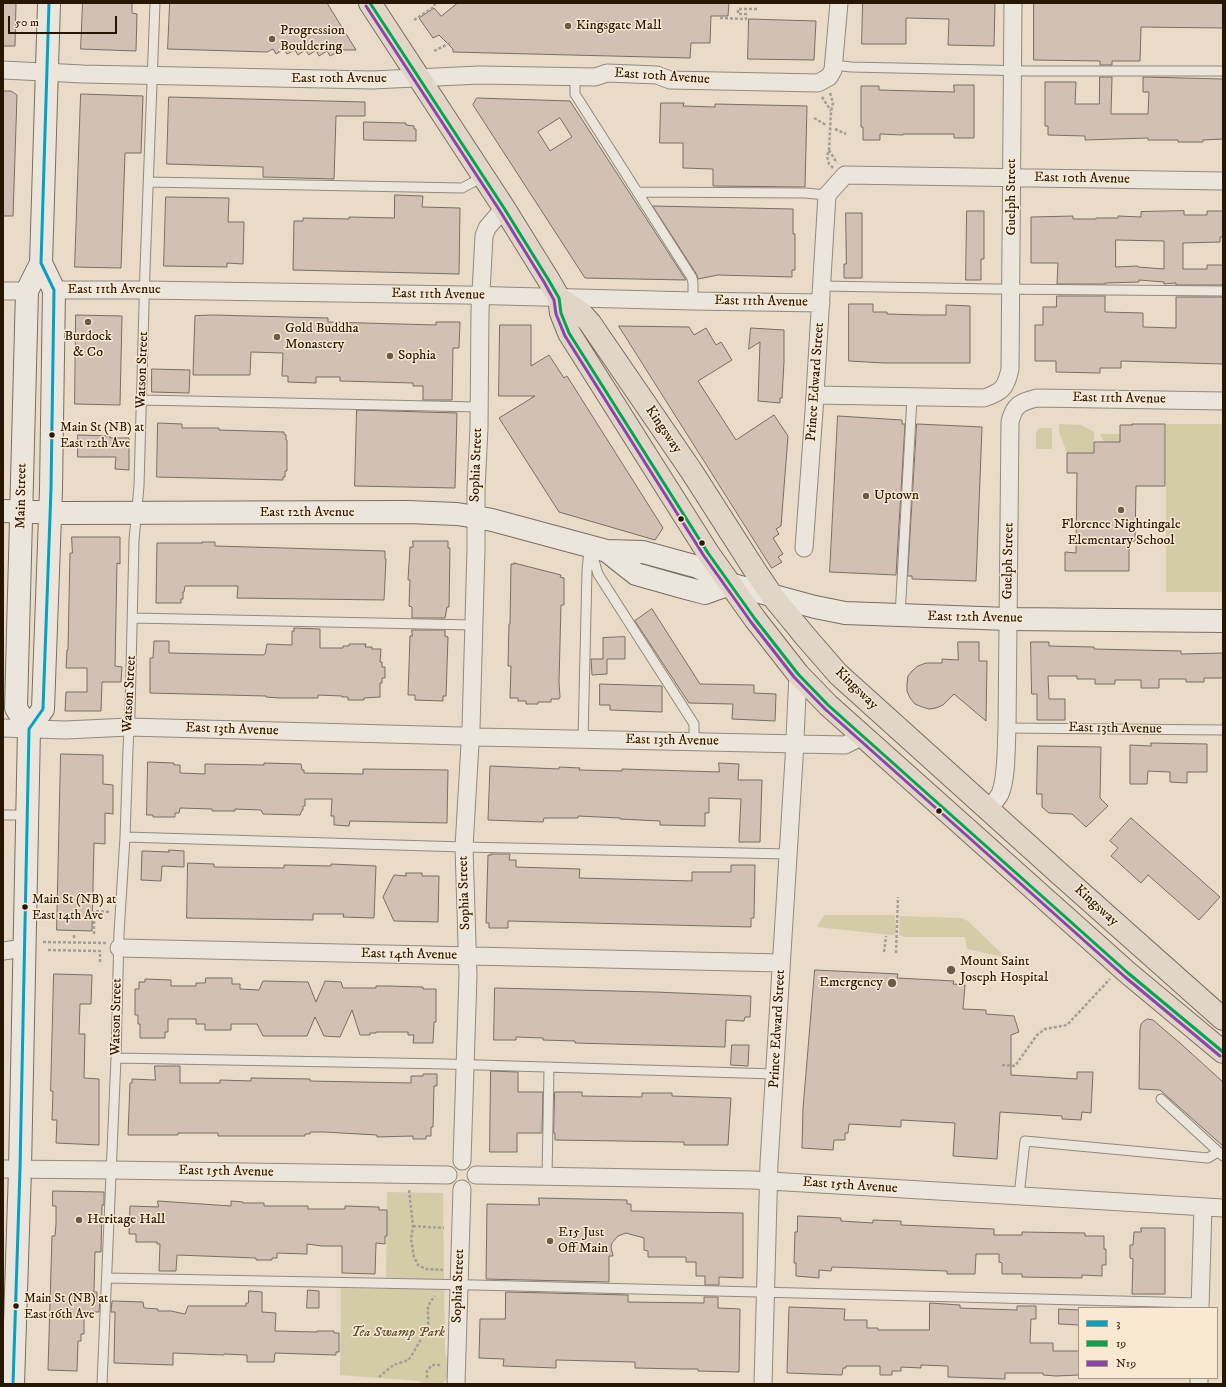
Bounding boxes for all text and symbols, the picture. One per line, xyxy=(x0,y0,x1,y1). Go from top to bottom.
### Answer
scale bar xyxy=(10,8,119,34)
text: 50 m xyxy=(15,15,39,30)
place label: Kingsgate Mall xyxy=(576,18,661,34)
marker: Kingsgate Mall xyxy=(563,21,573,31)
place label: Progression Bouldering xyxy=(280,23,345,56)
marker: Progression Bouldering xyxy=(267,34,277,44)
street label: East 10th Avenue xyxy=(614,65,710,89)
street label: East 10th Avenue xyxy=(291,71,387,87)
street label: Guelph Street xyxy=(1004,159,1020,235)
street label: East 10th Avenue xyxy=(1034,170,1130,188)
street label: East 11th Avenue xyxy=(67,282,161,298)
street label: East 11th Avenue xyxy=(391,286,485,304)
street label: East 11th Avenue xyxy=(714,293,808,311)
marker: Burdock & Co xyxy=(83,317,93,327)
place label: Gold Buddha Monastery xyxy=(285,321,359,354)
street label: Prince Edward Street xyxy=(803,322,829,442)
place label: Burdock & Co xyxy=(64,329,112,362)
street label: Watson Street xyxy=(133,331,153,409)
marker: Gold Buddha Monastery xyxy=(272,332,282,342)
place label: Sophia xyxy=(398,348,436,364)
marker: Sophia xyxy=(385,351,395,361)
street label: East 11th Avenue xyxy=(1072,390,1166,408)
street label: Kingsway xyxy=(641,403,685,457)
place label: Main St (NB) at East 12th Ave xyxy=(60,420,144,451)
street label: Sophia Street xyxy=(467,428,487,502)
marker: Main St (NB) at East 12th Ave xyxy=(47,430,57,440)
street label: Main Street xyxy=(13,463,31,529)
place label: Uptown xyxy=(874,488,919,504)
marker: Uptown xyxy=(861,491,871,501)
street label: East 12th Avenue xyxy=(259,505,355,521)
marker: Florence Nightingale Elementary School xyxy=(1116,505,1126,515)
unlabelled marker xyxy=(676,514,686,524)
place label: Florence Nightingale Elementary School xyxy=(1061,517,1181,550)
street label: Guelph Street xyxy=(1000,522,1018,600)
unlabelled marker xyxy=(697,538,707,548)
street label: East 12th Avenue xyxy=(927,609,1023,627)
street label: Watson Street xyxy=(120,655,140,733)
street label: Kingsway xyxy=(831,664,881,714)
street label: East 13th Avenue xyxy=(185,720,279,740)
street label: East 13th Avenue xyxy=(1068,720,1162,738)
street label: East 13th Avenue xyxy=(625,732,719,750)
unlabelled marker xyxy=(934,806,944,816)
street label: Sophia Street xyxy=(455,856,475,930)
street label: Kingsway xyxy=(1070,882,1122,930)
place label: Main St (NB) at East 14th Ave xyxy=(32,892,116,923)
marker: Main St (NB) at East 14th Ave xyxy=(20,902,30,912)
street label: East 14th Avenue xyxy=(361,946,457,964)
place label: Mount Saint Joseph Hospital xyxy=(960,954,1048,986)
marker: Mount Saint Joseph Hospital xyxy=(945,964,957,976)
street label: Prince Edward Street xyxy=(766,969,790,1089)
place label: Emergency xyxy=(819,975,883,991)
marker: Emergency xyxy=(886,977,898,989)
street label: Watson Street xyxy=(108,978,126,1056)
street label: East 15th Avenue xyxy=(178,1163,274,1181)
street label: East 15th Avenue xyxy=(802,1174,898,1198)
place label: Heritage Hall xyxy=(87,1212,165,1228)
marker: Heritage Hall xyxy=(74,1215,84,1225)
place label: E15 Just Off Main xyxy=(558,1225,608,1258)
marker: E15 Just Off Main xyxy=(545,1236,555,1246)
street label: Sophia Street xyxy=(449,1249,469,1323)
place label: Main St (NB) at East 16th Ave xyxy=(24,1291,108,1322)
marker: Main St (NB) at East 16th Ave xyxy=(11,1301,21,1311)
legend xyxy=(1078,1307,1218,1379)
text: 3 xyxy=(1116,1316,1120,1331)
park label: Tea Swamp Park xyxy=(351,1325,445,1341)
text: 19 xyxy=(1116,1336,1126,1351)
text: N19 xyxy=(1116,1356,1136,1371)

